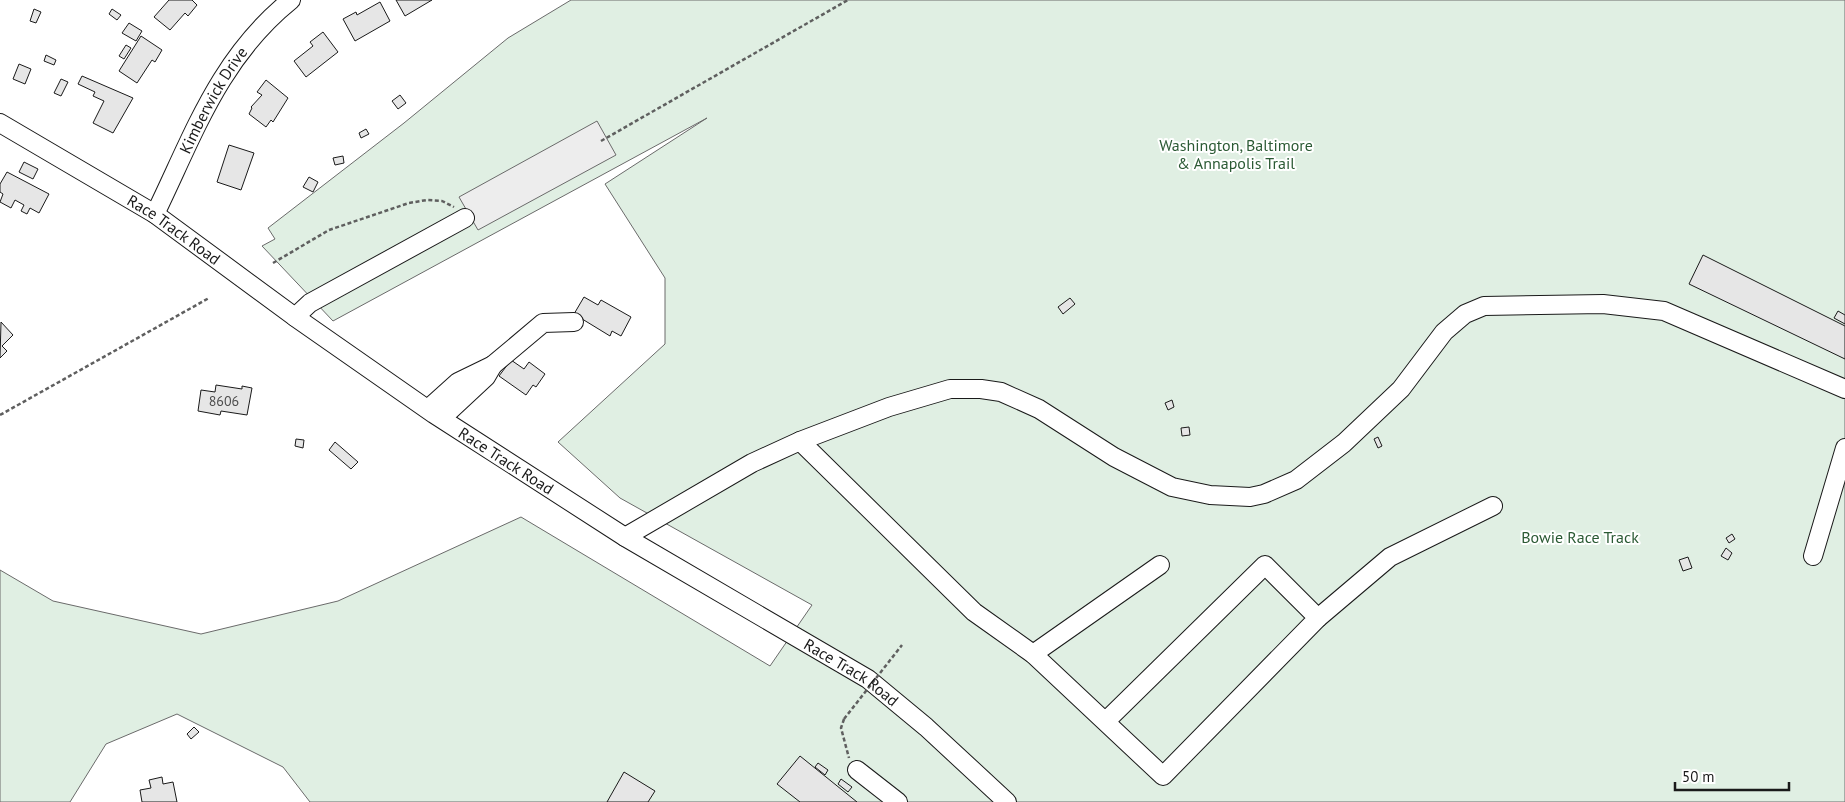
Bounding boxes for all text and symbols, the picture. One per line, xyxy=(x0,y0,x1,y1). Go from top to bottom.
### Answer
street label: Kimberwick Drive xyxy=(175,43,251,157)
park label: Washington, Baltimore & Annapolis Trail xyxy=(1159,135,1313,173)
street label: Race Track Road xyxy=(124,190,224,269)
house number: 8606 xyxy=(209,392,239,410)
street label: Race Track Road xyxy=(455,423,558,499)
park label: Bowie Race Track xyxy=(1521,527,1639,547)
street label: Race Track Road xyxy=(801,634,903,710)
scale bar xyxy=(1675,760,1789,792)
text: 50 m xyxy=(1682,767,1715,786)

